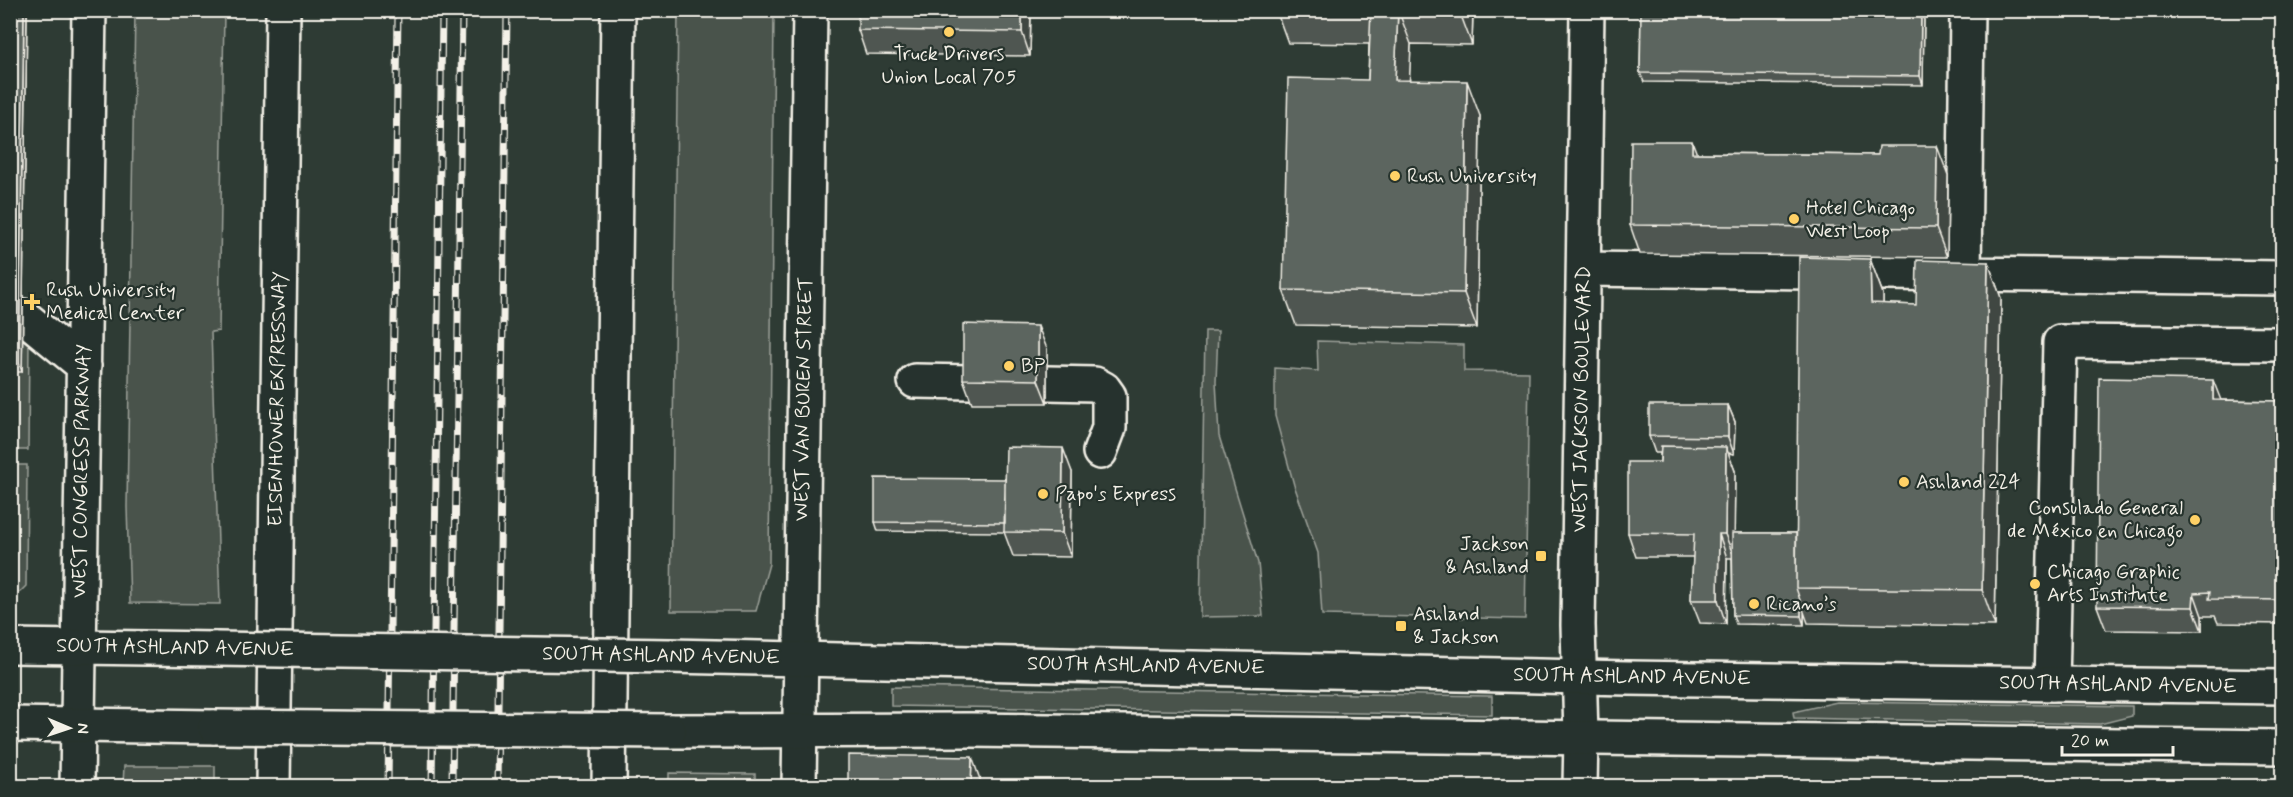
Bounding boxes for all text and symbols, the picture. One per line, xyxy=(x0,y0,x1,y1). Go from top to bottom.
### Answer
marker: Truck Drivers Union Local 705 xyxy=(942,25,956,39)
place label: Truck Drivers Union Local 705 xyxy=(882,41,1016,91)
place label: Rush University xyxy=(1407,163,1537,190)
marker: Rush University xyxy=(1388,169,1402,183)
place label: Hotel Chicago West Loop xyxy=(1806,195,1915,245)
marker: Hotel Chicago West Loop xyxy=(1787,212,1801,226)
street label: WEST JACKSON BOULEVARD xyxy=(1566,266,1598,532)
street label: EISENHOWER EXPRESSWAY xyxy=(262,271,294,527)
place label: Rush University Medical Center xyxy=(46,277,185,327)
street label: WEST VAN BUREN STREET xyxy=(788,277,820,521)
marker: Rush University Medical Center xyxy=(23,293,41,311)
street label: WEST CONGRESS PARKWAY xyxy=(66,344,98,598)
place label: BP xyxy=(1021,353,1046,380)
marker: BP xyxy=(1002,359,1016,373)
place label: Ashland 224 xyxy=(1916,469,2020,496)
marker: Ashland 224 xyxy=(1897,475,1911,489)
place label: Papo's Express xyxy=(1055,481,1176,508)
marker: Papo's Express xyxy=(1036,487,1050,501)
place label: Consulado General de México en Chicago xyxy=(2007,495,2183,547)
marker: Consulado General de México en Chicago xyxy=(2188,513,2202,527)
place label: Jackson & Ashland xyxy=(1445,531,1529,581)
marker: Jackson & Ashland xyxy=(1534,549,1548,563)
place label: Chicago Graphic Arts Institute xyxy=(2047,559,2180,609)
marker: Chicago Graphic Arts Institute xyxy=(2028,577,2042,591)
place label: Ricano’s xyxy=(1766,591,1837,618)
marker: Ricano’s xyxy=(1747,597,1761,611)
place label: Ashland & Jackson xyxy=(1413,601,1499,651)
marker: Ashland & Jackson xyxy=(1394,619,1408,633)
street label: SOUTH ASHLAND AVENUE xyxy=(56,632,294,664)
street label: SOUTH ASHLAND AVENUE xyxy=(542,640,780,672)
street label: SOUTH ASHLAND AVENUE xyxy=(1027,650,1265,682)
street label: SOUTH ASHLAND AVENUE xyxy=(1513,661,1751,693)
street label: SOUTH ASHLAND AVENUE xyxy=(1999,669,2237,701)
north arrow xyxy=(39,698,99,758)
scale bar xyxy=(2062,719,2173,757)
text: N xyxy=(72,723,93,734)
text: 20 m xyxy=(2071,729,2109,753)

